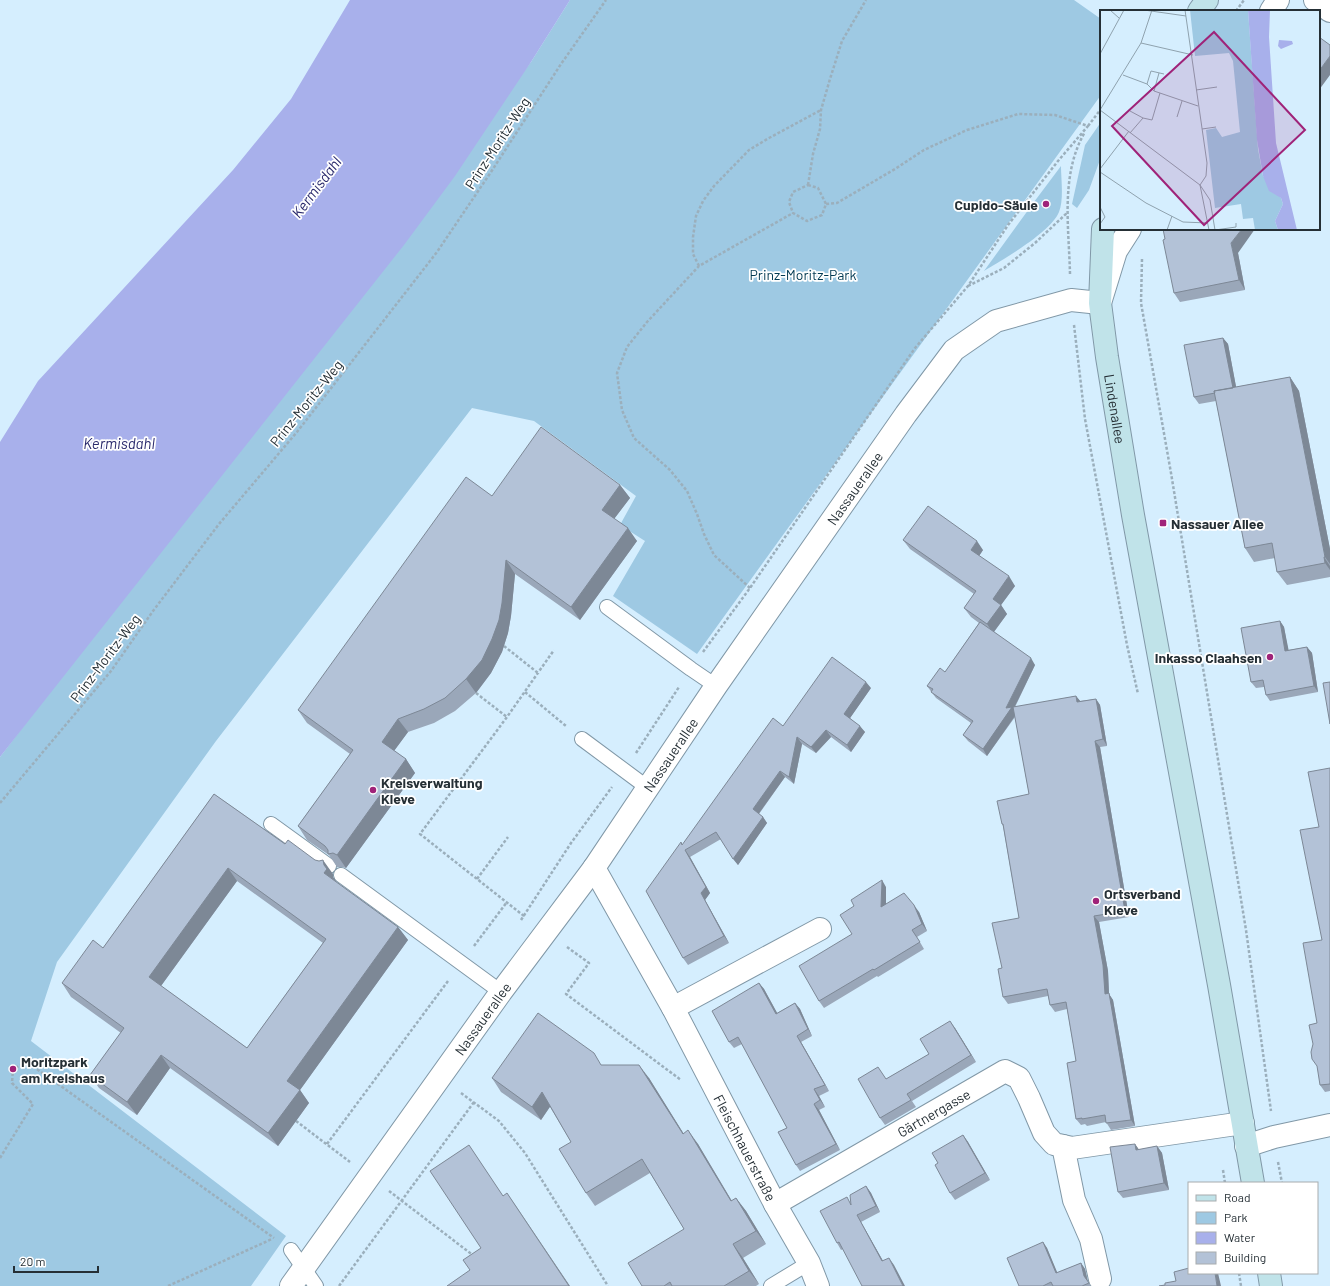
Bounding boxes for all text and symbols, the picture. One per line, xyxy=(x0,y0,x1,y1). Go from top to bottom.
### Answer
inset map xyxy=(1100,10,1320,230)
street label: Prinz-Moritz-Weg xyxy=(461,94,533,192)
water label: Kermisdahl xyxy=(287,152,345,221)
place label: Cupido-Säule xyxy=(955,196,1038,213)
marker: Cupido-Säule xyxy=(1041,199,1051,209)
park label: Prinz-Moritz-Park xyxy=(750,266,856,283)
street label: Prinz-Moritz-Weg xyxy=(266,356,346,450)
street label: Lindenallee xyxy=(1101,373,1130,445)
water label: Kermisdahl xyxy=(83,434,155,452)
street label: Nassauerallee xyxy=(823,448,886,528)
place label: Nassauer Allee xyxy=(1171,515,1264,532)
marker: Nassauer Allee xyxy=(1158,518,1168,528)
street label: Prinz-Moritz-Weg xyxy=(66,611,144,705)
place label: Inkasso Claahsen xyxy=(1155,649,1262,666)
marker: Inkasso Claahsen xyxy=(1265,652,1275,662)
street label: Nassauerallee xyxy=(639,714,701,795)
place label: Kreisverwaltung Kleve xyxy=(381,774,483,807)
marker: Kreisverwaltung Kleve xyxy=(368,785,378,795)
place label: Ortsverband Kleve xyxy=(1104,885,1181,918)
marker: Ortsverband Kleve xyxy=(1091,896,1101,906)
street label: Nassauerallee xyxy=(450,978,514,1058)
place label: Moritzpark am Kreishaus xyxy=(21,1053,105,1086)
marker: Moritzpark am Kreishaus xyxy=(8,1064,18,1074)
street label: Gärtnergasse xyxy=(894,1085,973,1140)
street label: Fleischhauerstraße xyxy=(711,1091,780,1204)
legend xyxy=(1188,1182,1318,1274)
text: Road xyxy=(1224,1190,1251,1204)
text: Park xyxy=(1224,1210,1248,1224)
text: Water xyxy=(1224,1230,1256,1244)
scale bar xyxy=(14,1248,98,1274)
text: Building xyxy=(1224,1250,1266,1264)
text: 20 m xyxy=(20,1254,46,1268)

